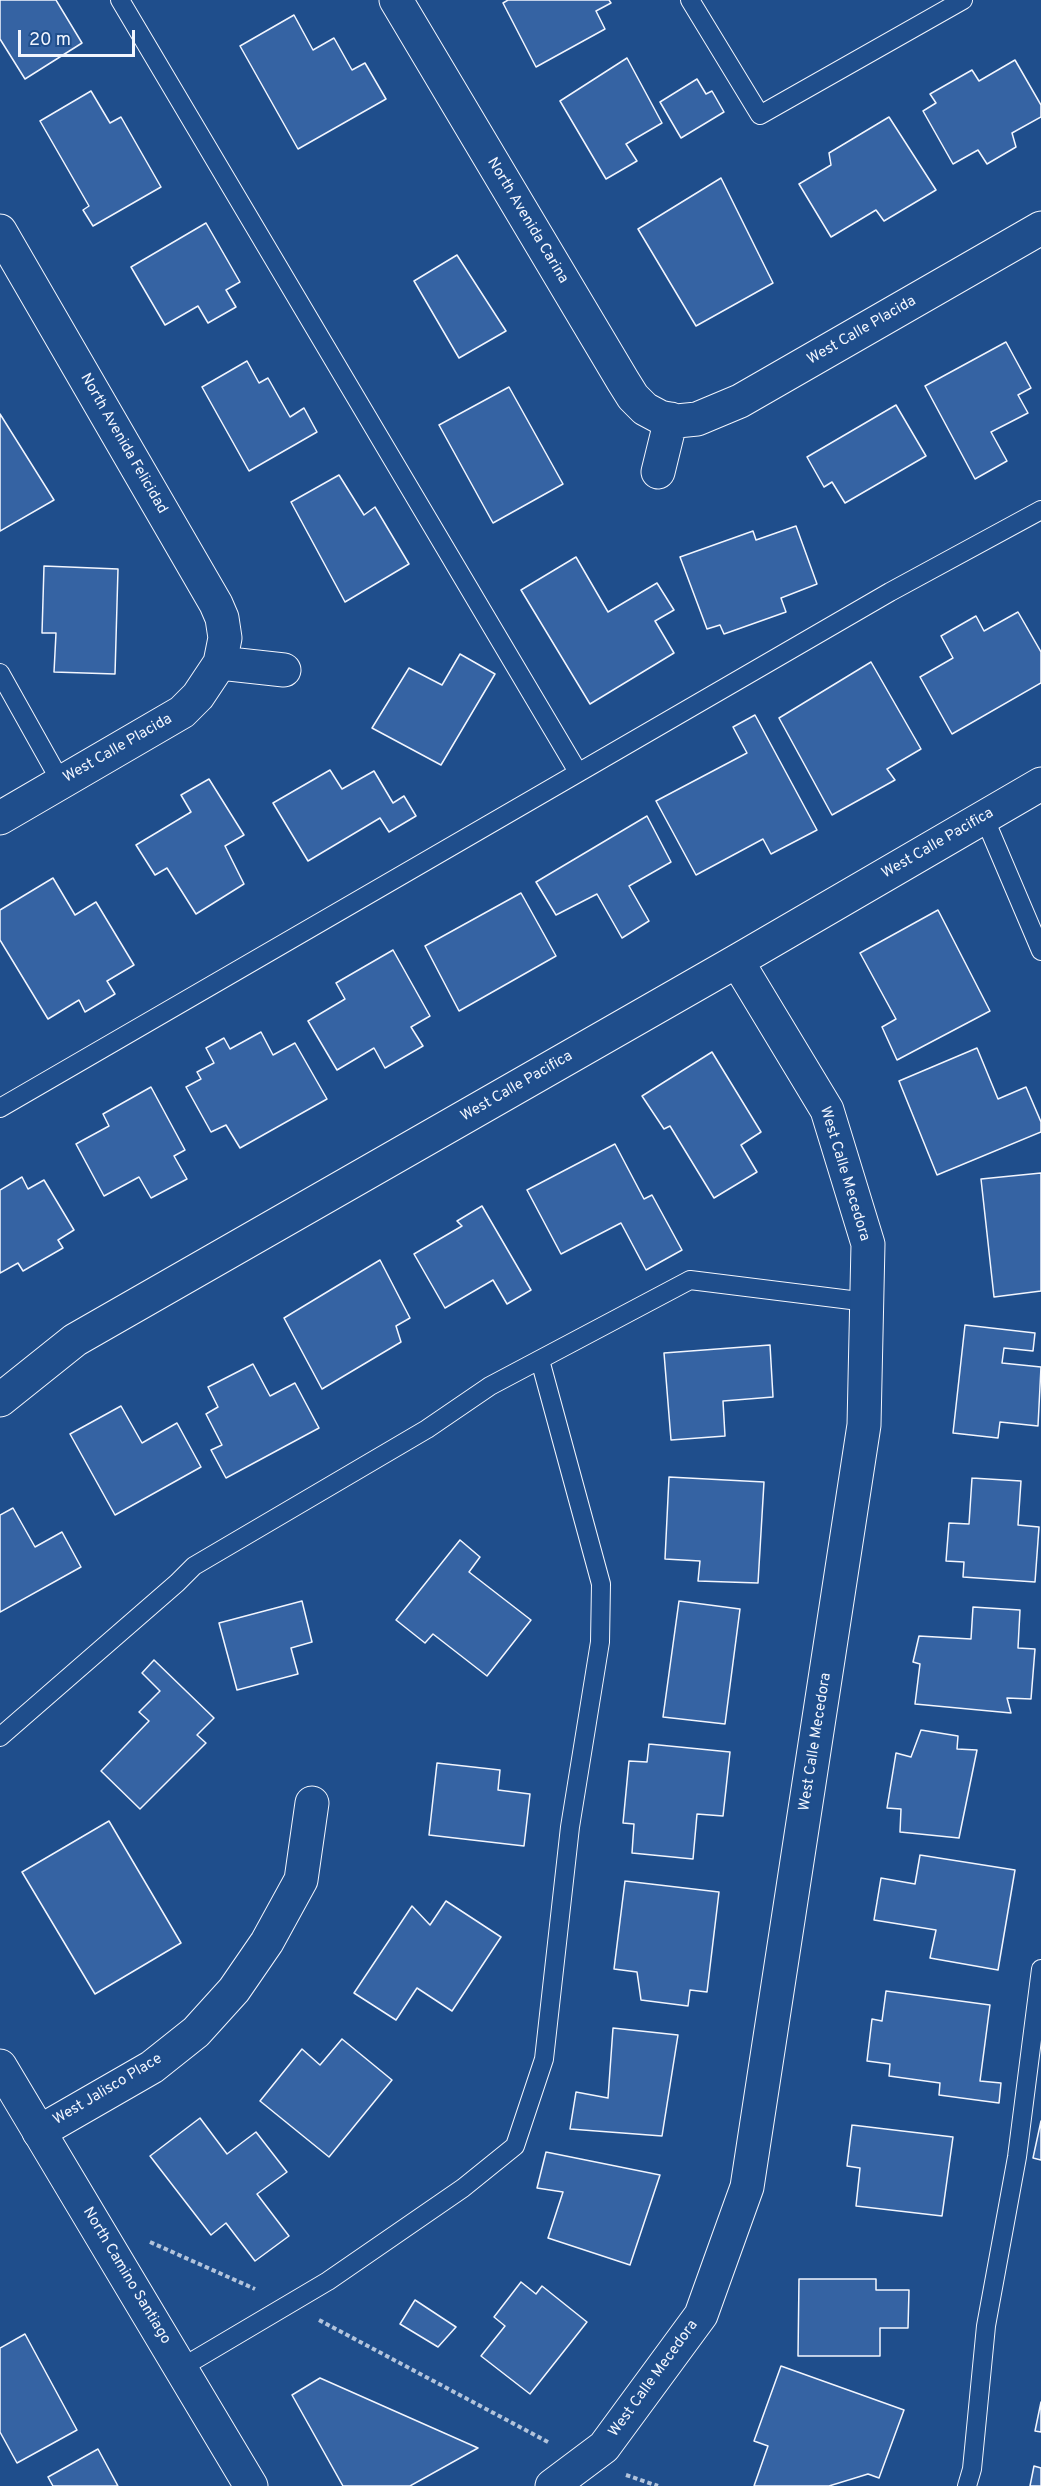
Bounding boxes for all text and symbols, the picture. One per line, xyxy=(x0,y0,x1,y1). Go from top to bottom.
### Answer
scale bar xyxy=(21,18,138,56)
text: 20 m xyxy=(29,29,71,52)
street label: North Avenida Carina xyxy=(482,155,572,287)
street label: West Calle Placida xyxy=(804,293,920,369)
street label: North Avenida Felicidad xyxy=(75,371,171,517)
street label: West Calle Placida xyxy=(60,711,176,787)
street label: West Calle Pacifica xyxy=(879,805,997,883)
street label: West Calle Pacifica xyxy=(458,1048,576,1126)
street label: West Calle Mecedora xyxy=(815,1104,873,1244)
street label: West Calle Mecedora xyxy=(796,1672,836,1812)
street label: West Jalisco Place xyxy=(50,2050,166,2130)
street label: North Camino Santiago xyxy=(78,2204,174,2348)
street label: West Calle Mecedora xyxy=(606,2317,702,2441)

